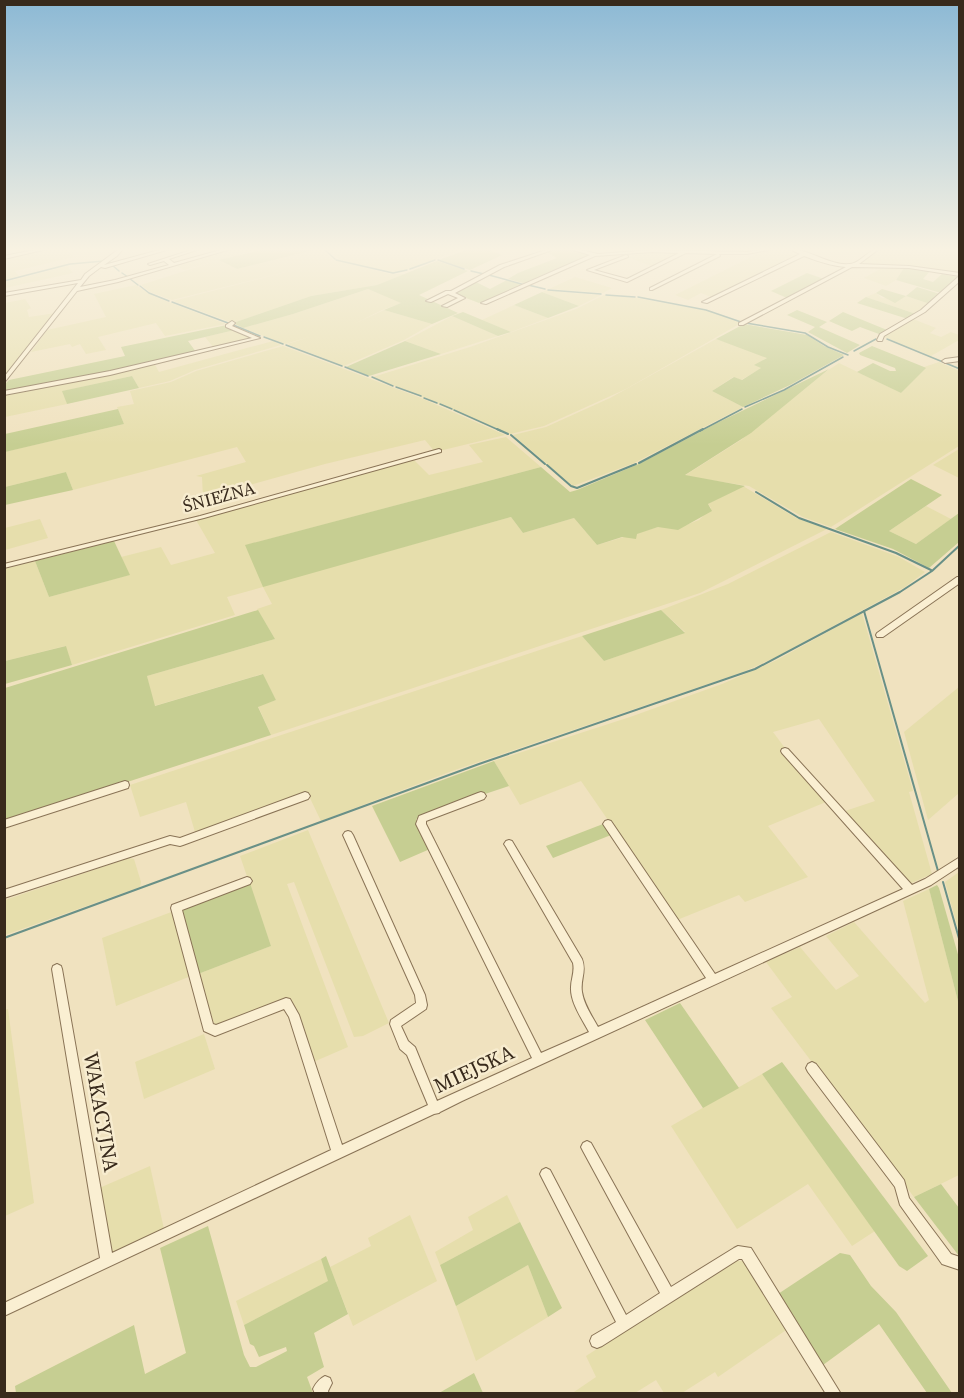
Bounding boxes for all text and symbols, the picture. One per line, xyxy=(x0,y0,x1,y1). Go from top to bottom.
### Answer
street label: ŚNIEŻNA xyxy=(180,475,258,518)
street label: MIEJSKA xyxy=(429,1037,519,1100)
street label: WAKACYJNA xyxy=(77,1050,126,1174)

